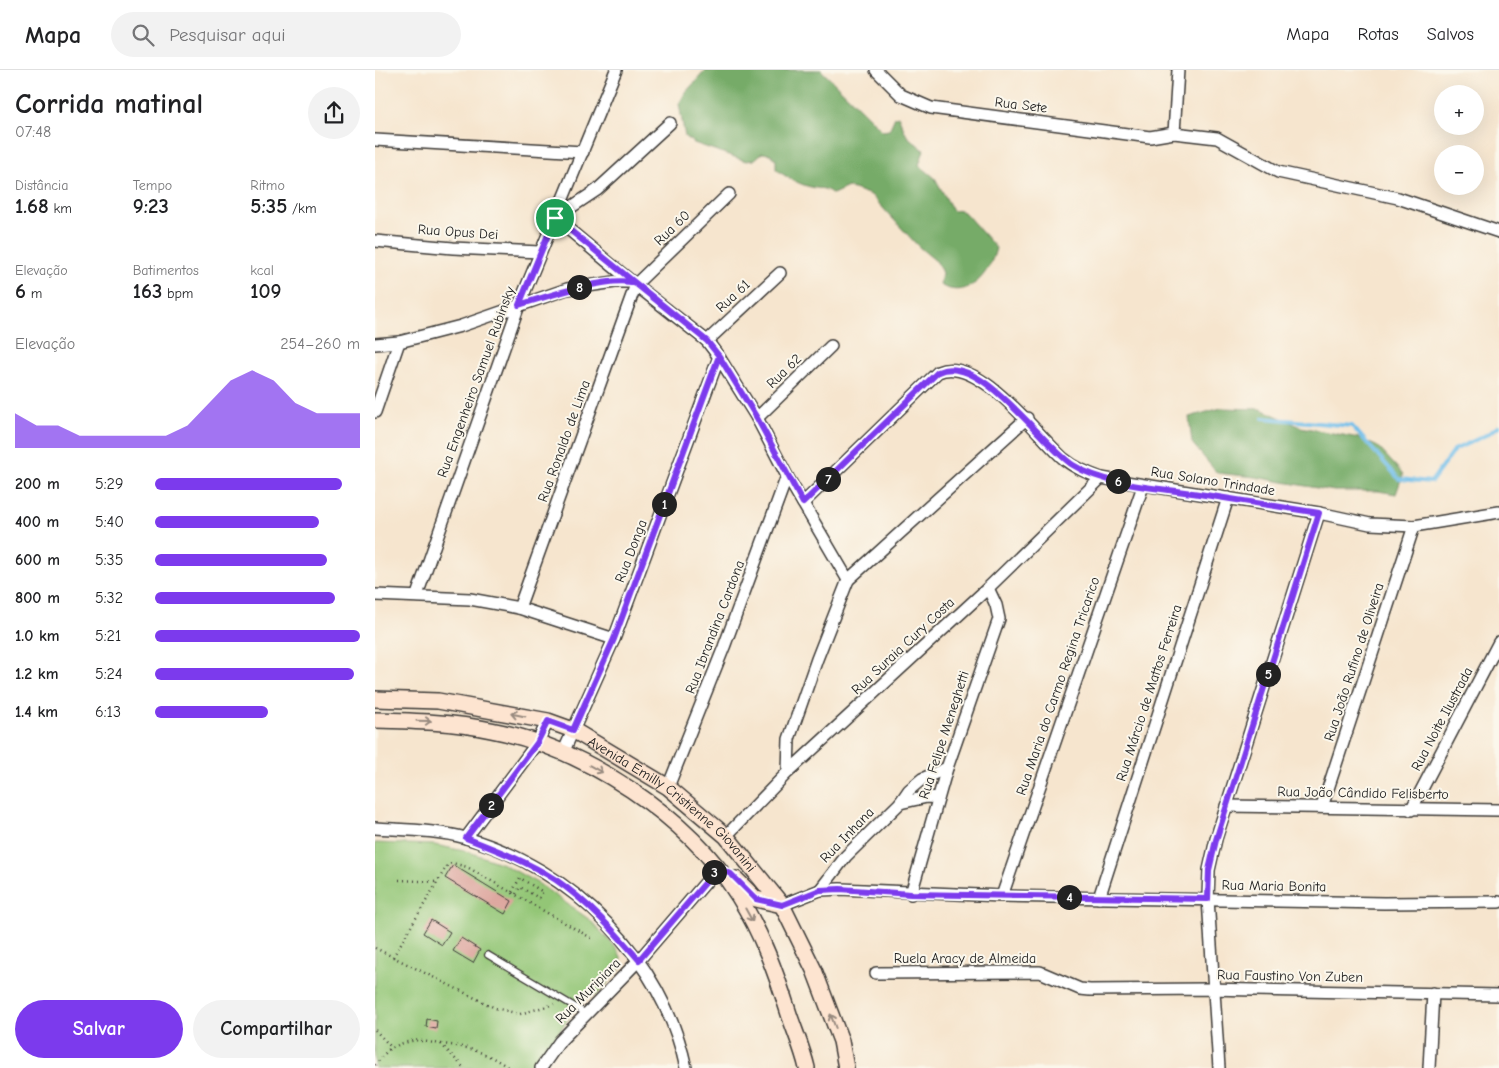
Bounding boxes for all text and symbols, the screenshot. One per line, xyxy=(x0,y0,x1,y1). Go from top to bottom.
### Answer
search box xyxy=(111,12,461,57)
text: Mapa xyxy=(25,21,81,49)
icon: search xyxy=(129,21,157,49)
text: Pesquisar aqui xyxy=(169,24,285,46)
text: Mapa xyxy=(1286,24,1330,45)
text: Rotas xyxy=(1358,24,1399,45)
text: Salvos xyxy=(1427,24,1474,45)
map controls xyxy=(1434,85,1484,195)
button: + xyxy=(1434,85,1484,135)
button: share xyxy=(308,87,360,139)
text: Corrida matinal xyxy=(15,88,203,120)
street label: Rua Sete xyxy=(994,93,1048,117)
text: 07:48 xyxy=(15,123,51,141)
button: − xyxy=(1434,145,1484,195)
text: Distância xyxy=(15,177,69,194)
text: Tempo xyxy=(133,177,172,194)
text: Ritmo xyxy=(250,177,285,194)
text: 1.68 xyxy=(15,194,49,218)
text: 9:23 xyxy=(133,194,169,218)
text: 5:35 xyxy=(250,194,287,218)
pin xyxy=(534,197,576,239)
text: km xyxy=(49,200,72,217)
text: /km xyxy=(287,200,316,217)
icon: arrive xyxy=(541,204,569,232)
street label: Rua 60 xyxy=(650,207,694,249)
street label: Rua Opus Dei xyxy=(417,221,499,243)
text: Elevação xyxy=(15,262,68,279)
text: Batimentos xyxy=(133,262,199,279)
text: kcal xyxy=(250,262,274,279)
pin: 8 xyxy=(567,274,591,300)
street label: Rua 61 xyxy=(712,276,754,316)
text: 6 xyxy=(15,279,26,303)
text: 163 xyxy=(133,279,162,303)
text: 109 xyxy=(250,279,282,303)
text: 8 xyxy=(576,279,583,296)
street label: Rua Engenheiro Samuel Rubinsky xyxy=(433,283,519,480)
text: m xyxy=(26,285,42,302)
text: bpm xyxy=(162,285,193,302)
text: Elevação xyxy=(15,335,75,353)
text: 254–260 m xyxy=(280,335,360,353)
street label: Rua 62 xyxy=(763,350,805,392)
street label: Rua Ronaldo de Lima xyxy=(534,378,594,504)
street label: Rua Solano Trindade xyxy=(1150,463,1276,499)
pin: 7 xyxy=(815,466,841,492)
pin: 6 xyxy=(1105,468,1131,494)
text: 7 xyxy=(825,471,832,488)
text: 6 xyxy=(1115,473,1122,490)
text: 200 m xyxy=(15,475,60,493)
text: 5:29 xyxy=(95,475,123,493)
pin: 1 xyxy=(651,492,677,516)
text: 1 xyxy=(662,496,667,513)
text: 400 m xyxy=(15,513,59,531)
text: 5:40 xyxy=(95,513,124,531)
street label: Rua Donga xyxy=(611,517,651,585)
text: 600 m xyxy=(15,551,60,569)
text: 5:35 xyxy=(95,551,123,569)
street label: Rua Ibrandina Cardona xyxy=(682,558,748,696)
street label: Rua Maria do Carmo Regina Tricarico xyxy=(1013,575,1103,797)
street label: Rua João Rufino de Oliveira xyxy=(1320,581,1388,743)
text: 800 m xyxy=(15,589,60,607)
text: 5:32 xyxy=(95,589,123,607)
street label: Rua Suraia Cury Costa xyxy=(848,594,958,698)
street label: Rua Márcio de Mattos Ferreira xyxy=(1112,602,1186,784)
text: 1.0 km xyxy=(15,627,60,645)
text: 5:21 xyxy=(95,627,121,645)
pin: 5 xyxy=(1255,662,1281,686)
street label: Rua Noite Ilustrada xyxy=(1407,664,1477,774)
text: 1.2 km xyxy=(15,665,58,683)
text: 5:24 xyxy=(95,665,123,683)
text: 5 xyxy=(1265,666,1272,683)
street label: Rua Felipe Meneghetti xyxy=(915,669,973,801)
text: 1.4 km xyxy=(15,703,58,721)
text: 6:13 xyxy=(95,703,121,721)
one-way arrow xyxy=(510,709,526,719)
one-way arrow xyxy=(415,716,431,726)
street label: Avenida Emilly Cristienne Giovanini xyxy=(585,733,760,875)
one-way arrow xyxy=(588,764,603,774)
street label: Rua João Cândido Felisberto xyxy=(1277,783,1449,803)
pin: 2 xyxy=(479,792,503,818)
text: 2 xyxy=(488,797,495,814)
street label: Rua Inhana xyxy=(816,804,878,866)
pin: 3 xyxy=(701,860,727,884)
text: 3 xyxy=(711,864,718,881)
street label: Rua Maria Bonita xyxy=(1221,877,1327,895)
pin: 4 xyxy=(1057,884,1081,910)
text: 4 xyxy=(1066,889,1073,906)
one-way arrow xyxy=(744,908,754,923)
street label: Ruela Aracy de Almeida xyxy=(894,950,1036,967)
street label: Rua Muripiara xyxy=(552,955,624,1027)
street label: Rua Faustino Von Zuben xyxy=(1217,966,1363,986)
button: Salvar xyxy=(15,1000,183,1058)
button: Compartilhar xyxy=(193,1000,360,1058)
one-way arrow xyxy=(828,1014,837,1029)

